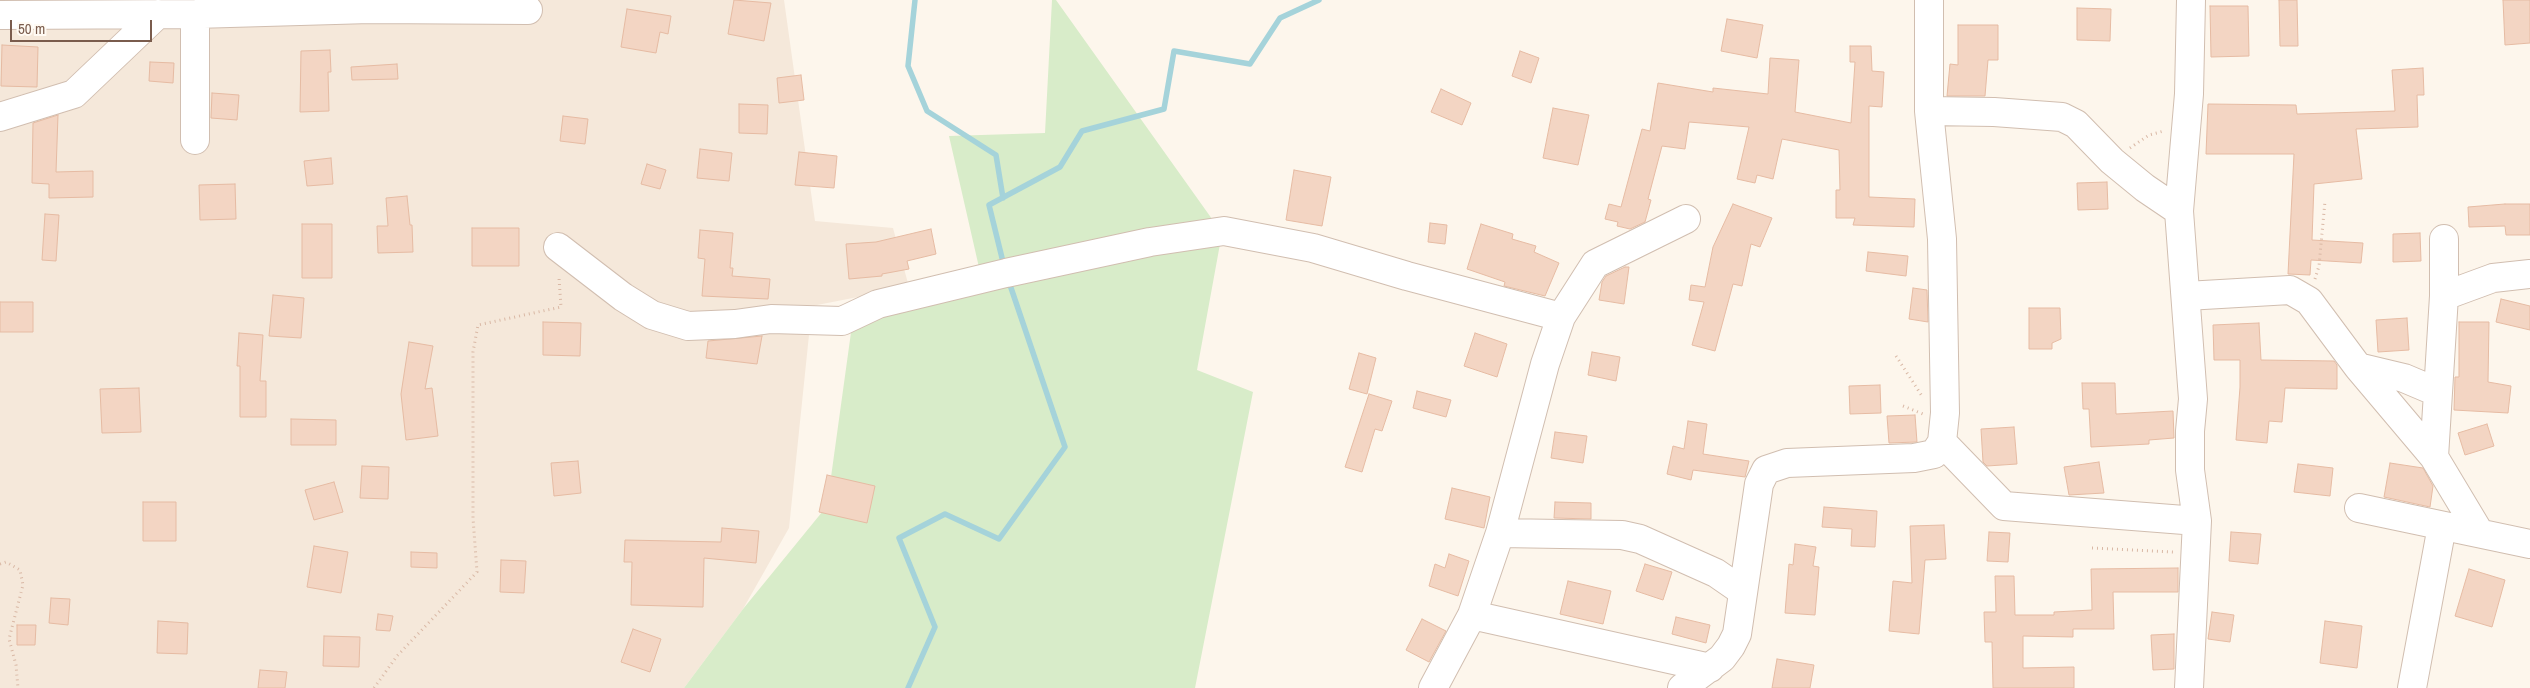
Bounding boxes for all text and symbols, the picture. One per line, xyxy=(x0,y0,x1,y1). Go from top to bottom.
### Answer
scale bar xyxy=(12,10,155,42)
text: 50 m xyxy=(18,18,45,39)

